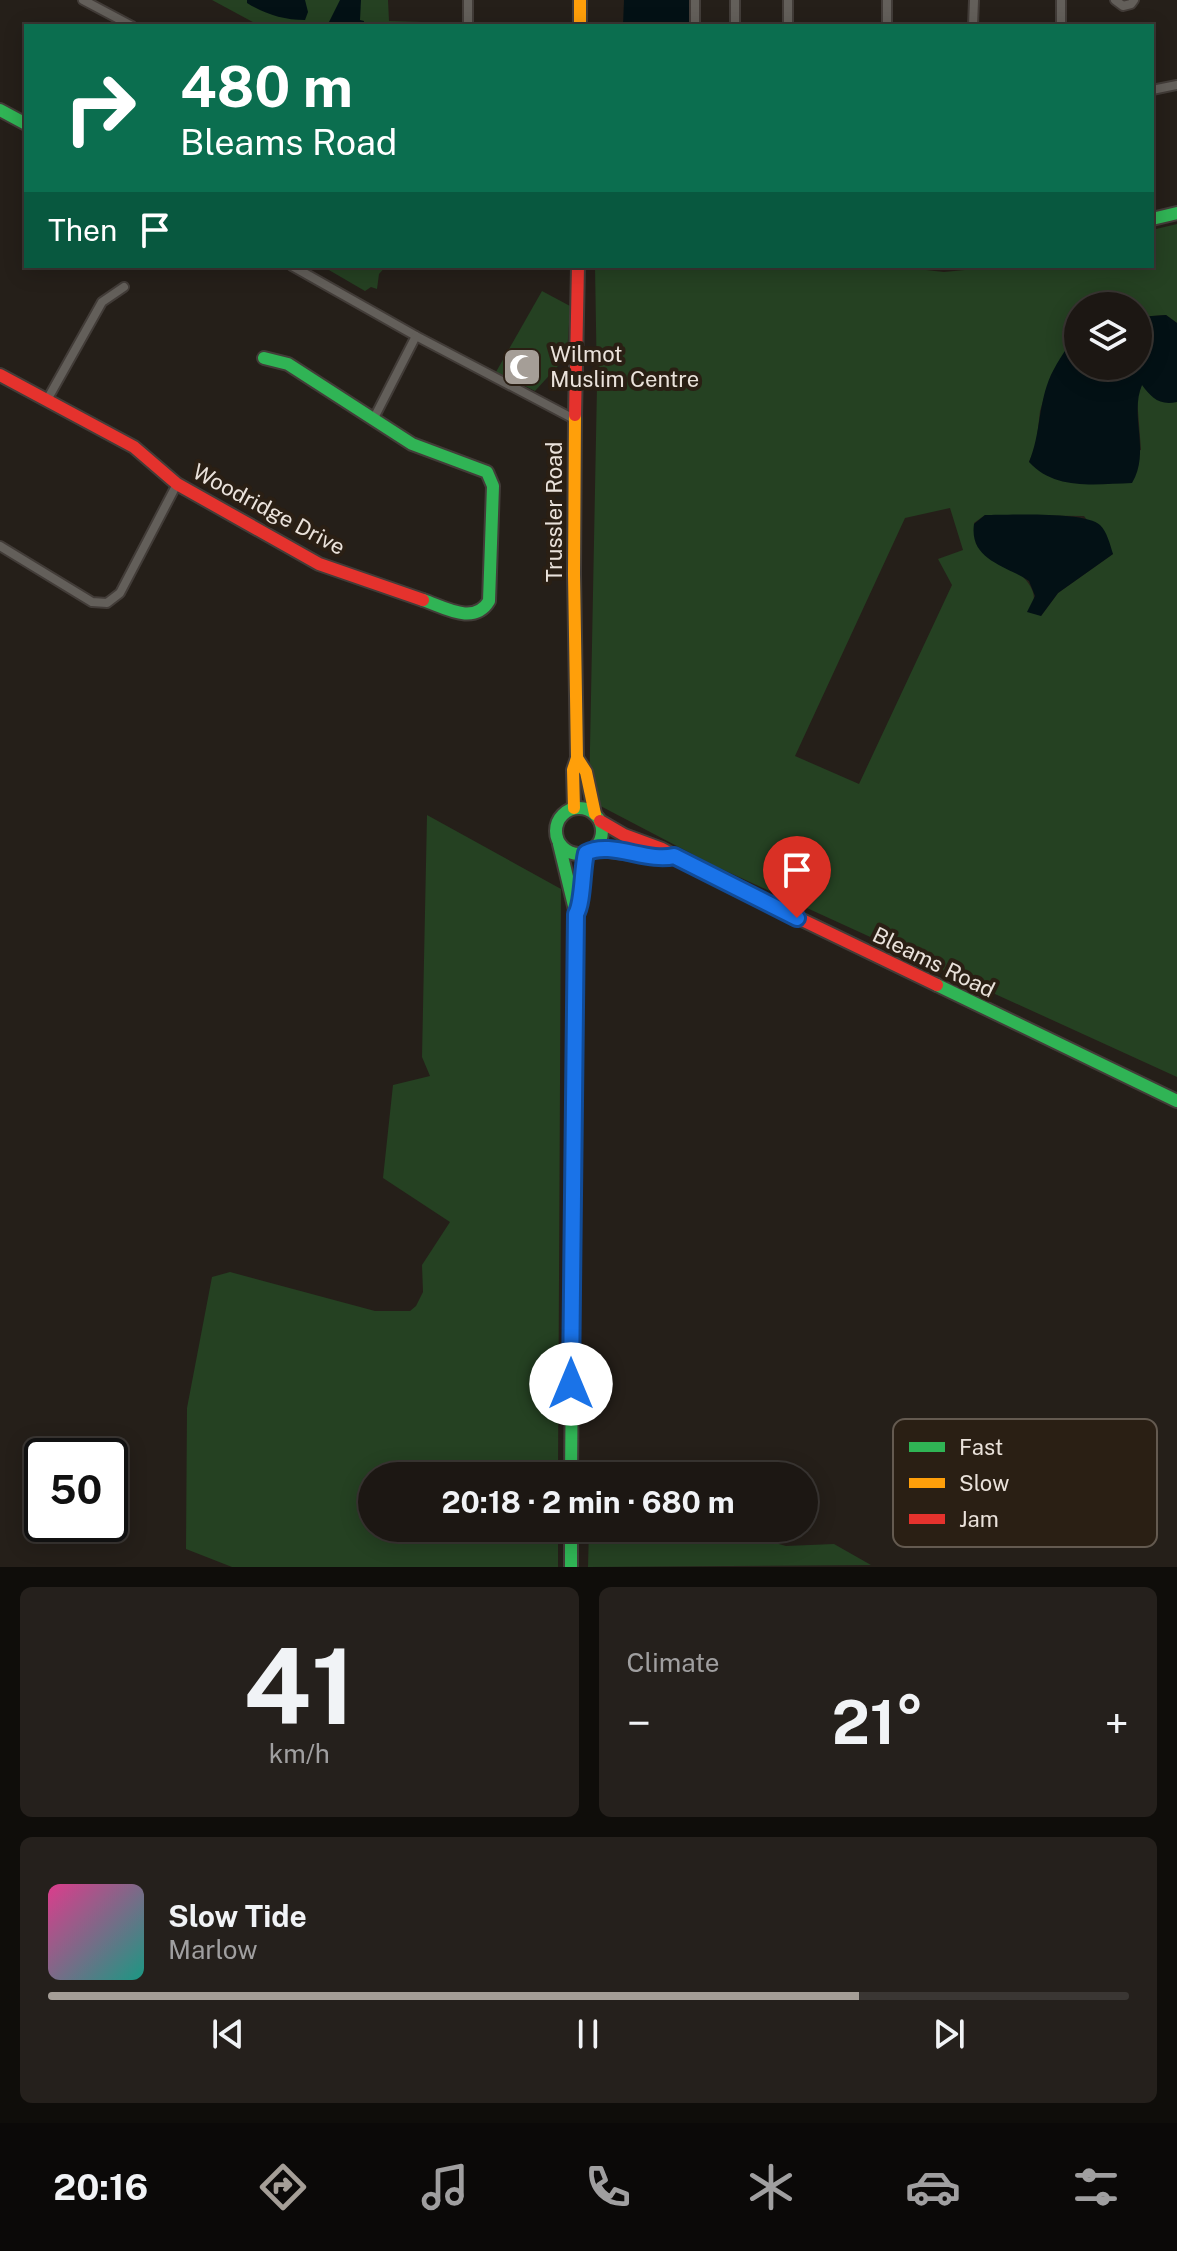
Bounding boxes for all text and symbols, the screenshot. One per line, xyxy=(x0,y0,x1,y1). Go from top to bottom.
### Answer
text: 480 m xyxy=(180,54,353,120)
icon: right xyxy=(48,56,152,160)
text: Bleams Road xyxy=(180,121,397,163)
icon: arrive xyxy=(133,208,177,252)
text: Then xyxy=(48,212,117,248)
map controls xyxy=(1064,292,1152,380)
button: layers xyxy=(1064,292,1152,380)
place label: Wilmot Muslim Centre xyxy=(550,341,699,392)
mosque icon: Wilmot Muslim Centre xyxy=(501,346,543,388)
street label: Trussler Road xyxy=(541,442,567,582)
street label: Woodridge Drive xyxy=(188,458,350,560)
pin xyxy=(763,836,831,918)
icon: arrive xyxy=(775,848,819,892)
street label: Bleams Road xyxy=(869,921,999,1003)
position arrow xyxy=(529,1342,613,1426)
legend xyxy=(893,1419,1157,1547)
text: Fast xyxy=(959,1434,1003,1460)
speed limit sign: 50 xyxy=(24,1438,128,1542)
text: Slow xyxy=(959,1470,1009,1496)
text: 20:18 · 2 min · 680 m xyxy=(441,1484,735,1520)
text: Jam xyxy=(959,1506,999,1532)
text: 41 xyxy=(243,1625,356,1747)
text: Climate xyxy=(627,1647,720,1678)
text: 21° xyxy=(832,1687,924,1758)
text: − xyxy=(627,1697,651,1749)
text: + xyxy=(1105,1697,1129,1749)
text: km/h xyxy=(269,1738,330,1769)
text: Slow Tide xyxy=(168,1898,307,1934)
text: Marlow xyxy=(168,1934,258,1965)
icon: previous xyxy=(206,2012,250,2056)
icon: pause xyxy=(566,2012,610,2056)
icon: next xyxy=(927,2012,971,2056)
icon: directions xyxy=(255,2159,311,2215)
icon: music xyxy=(417,2159,473,2215)
icon: phone xyxy=(580,2159,636,2215)
icon: climate xyxy=(743,2159,799,2215)
icon: car xyxy=(905,2159,961,2215)
icon: filters xyxy=(1068,2159,1124,2215)
text: 20:16 xyxy=(53,2166,148,2208)

